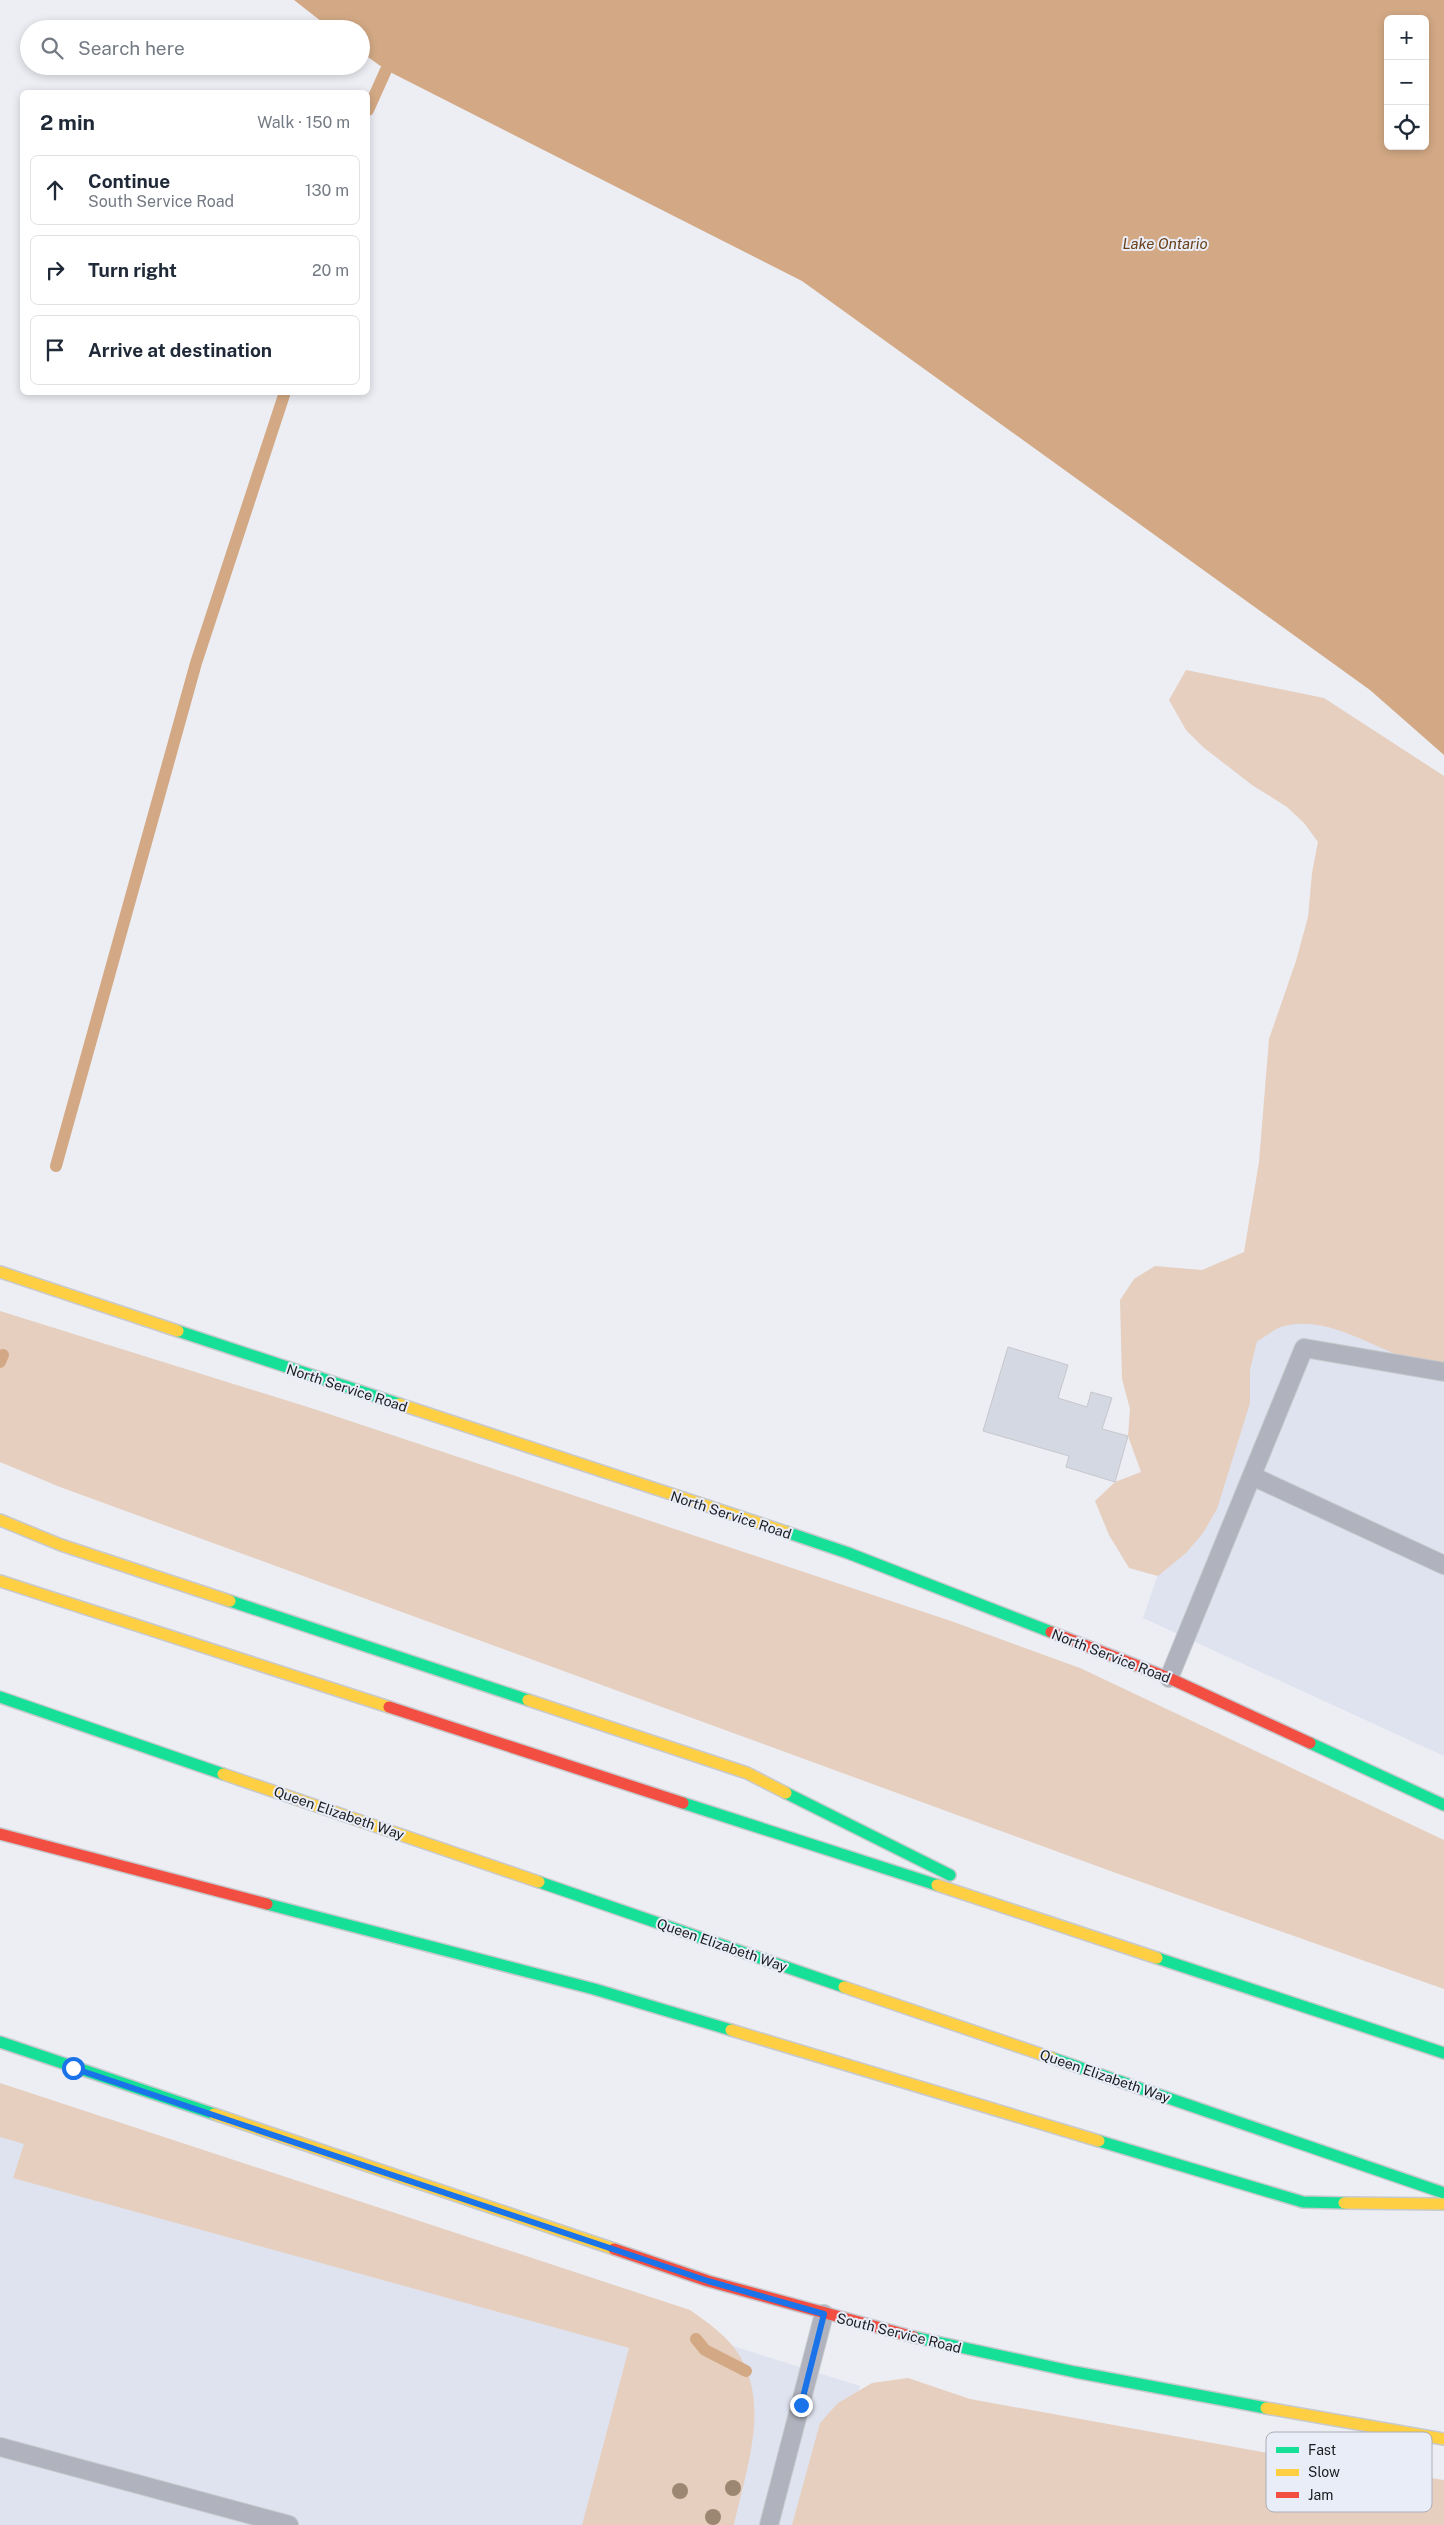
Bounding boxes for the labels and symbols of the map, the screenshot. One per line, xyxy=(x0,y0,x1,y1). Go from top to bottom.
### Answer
water label: Lake Ontario xyxy=(1122,235,1208,252)
street label: North Service Road xyxy=(285,1361,409,1415)
street label: North Service Road xyxy=(669,1488,793,1542)
street label: North Service Road xyxy=(1049,1626,1173,1686)
street label: Queen Elizabeth Way xyxy=(272,1783,407,1843)
street label: Queen Elizabeth Way xyxy=(655,1915,790,1975)
street label: Queen Elizabeth Way xyxy=(1038,2046,1173,2106)
route start xyxy=(62,2057,85,2080)
street label: South Service Road xyxy=(835,2310,963,2356)
route end xyxy=(790,2394,813,2417)
legend xyxy=(1266,2432,1432,2512)
text: Fast xyxy=(1308,2442,1336,2458)
text: Slow xyxy=(1308,2464,1340,2480)
text: Jam xyxy=(1308,2487,1333,2503)

